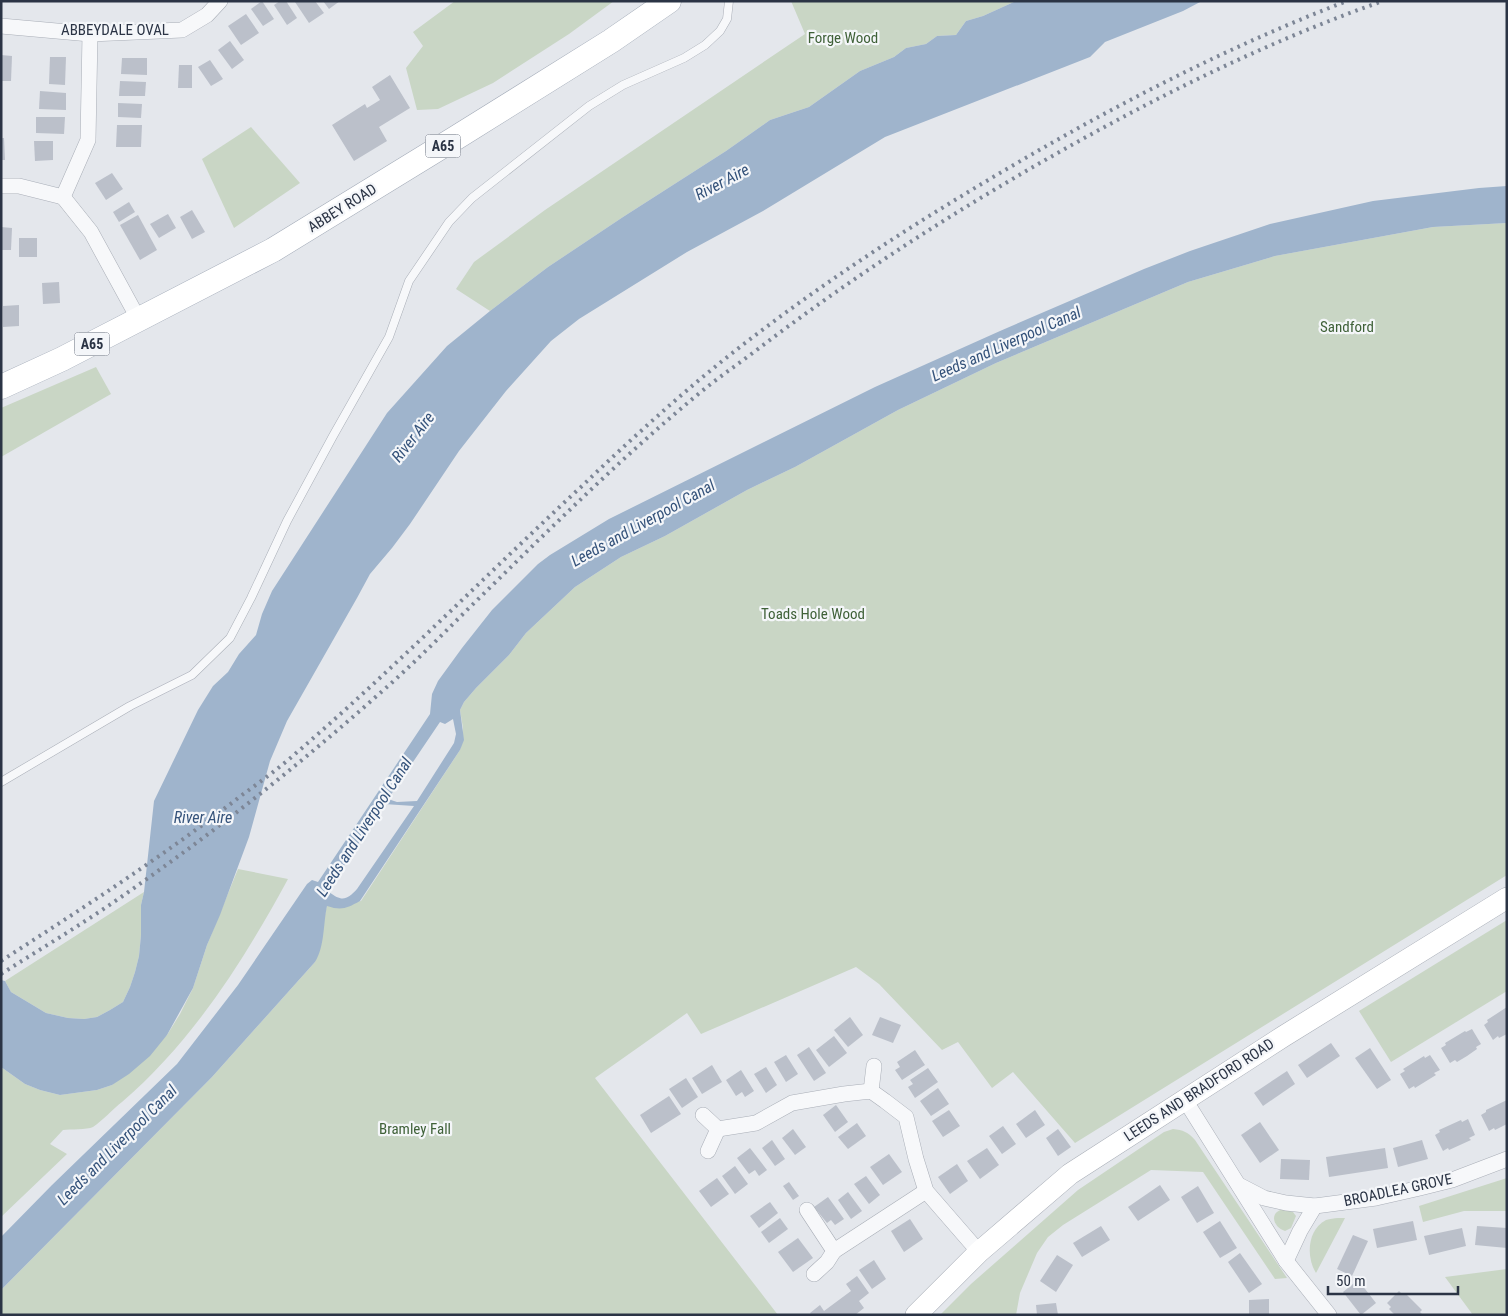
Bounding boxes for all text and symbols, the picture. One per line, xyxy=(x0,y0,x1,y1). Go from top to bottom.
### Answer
street label: ABBEYDALE OVAL xyxy=(61,21,169,39)
park label: Forge Wood xyxy=(808,29,878,47)
road number: A65 xyxy=(426,134,460,158)
water label: River Aire xyxy=(692,160,752,204)
street label: ABBEY ROAD xyxy=(304,180,380,236)
water label: Leeds and Liverpool Canal xyxy=(928,302,1084,385)
park label: Sandford xyxy=(1320,318,1374,336)
road number: A65 xyxy=(74,332,110,356)
water label: River Aire xyxy=(388,408,438,466)
water label: Leeds and Liverpool Canal xyxy=(568,475,719,570)
park label: Toads Hole Wood xyxy=(761,605,865,623)
water label: Leeds and Liverpool Canal xyxy=(312,754,416,900)
water label: River Aire xyxy=(174,808,232,827)
street label: LEEDS AND BRADFORD ROAD xyxy=(1121,1035,1277,1145)
water label: Leeds and Liverpool Canal xyxy=(53,1081,181,1209)
park label: Bramley Fall xyxy=(379,1120,451,1138)
street label: BROADLEA GROVE xyxy=(1342,1170,1454,1210)
scale bar xyxy=(1328,1264,1458,1296)
text: 50 m xyxy=(1336,1272,1366,1290)

